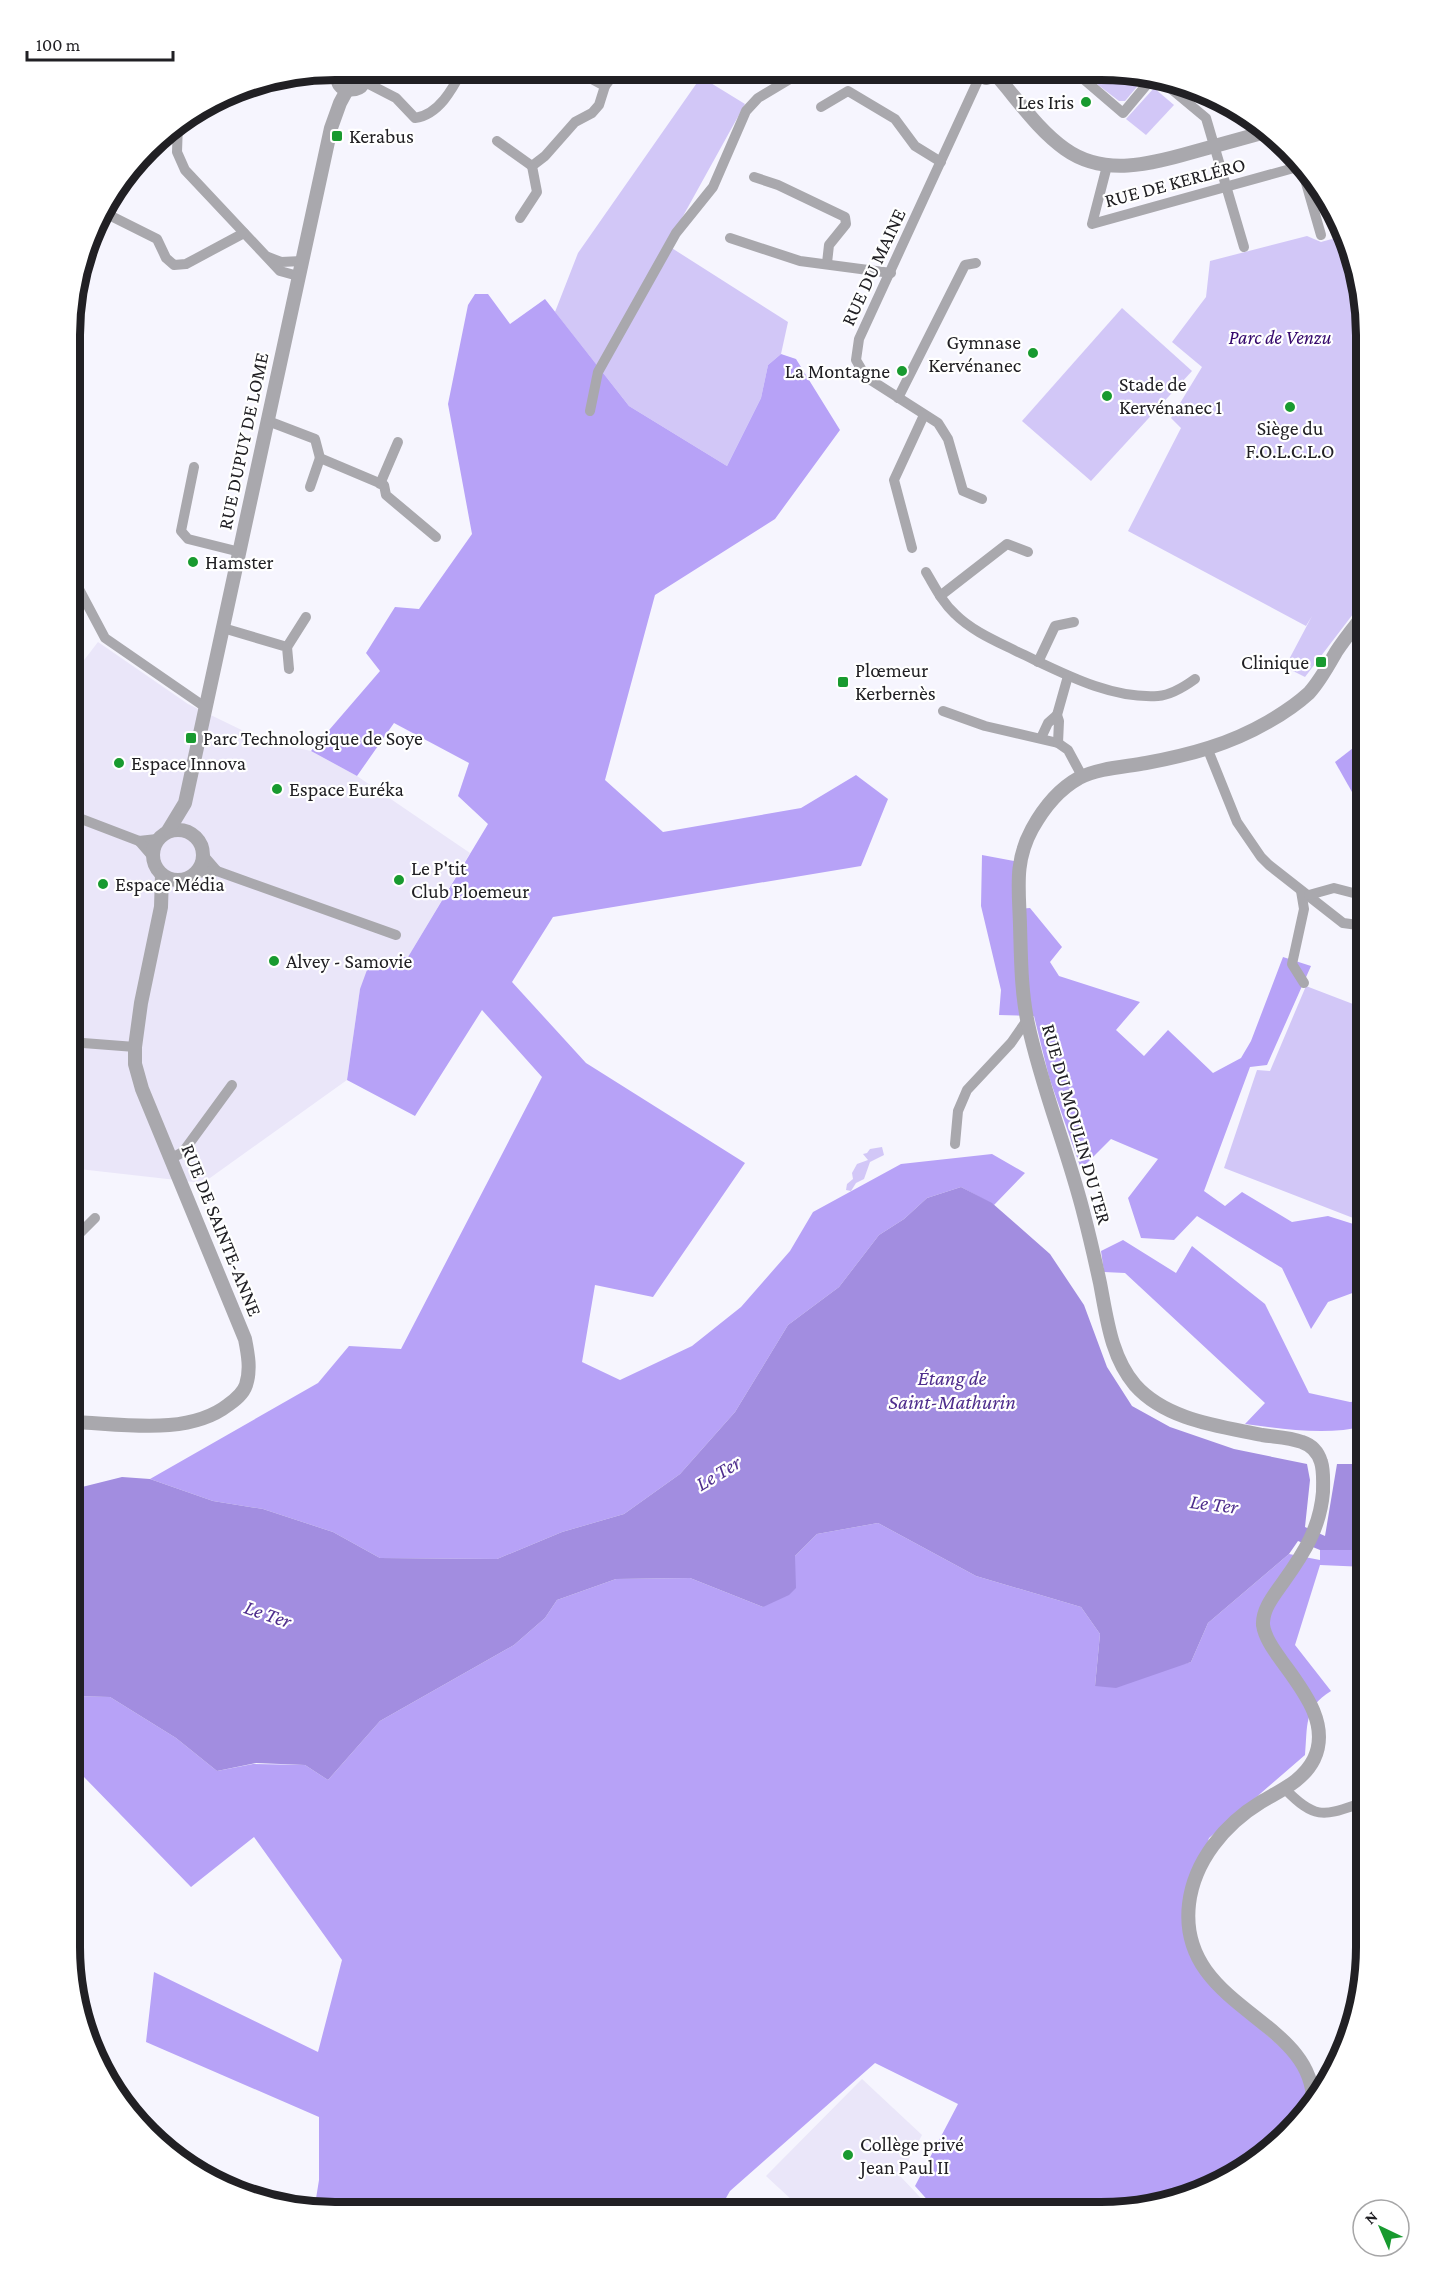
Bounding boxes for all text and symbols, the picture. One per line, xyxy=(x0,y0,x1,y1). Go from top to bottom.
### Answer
scale bar xyxy=(27,24,172,62)
text: 100 m xyxy=(36,35,81,55)
place label: Les Iris xyxy=(1017,91,1074,113)
marker: Les Iris xyxy=(1079,95,1093,109)
place label: Kerabus xyxy=(349,125,414,147)
marker: Kerabus xyxy=(330,129,344,143)
street label: RUE DE KERLÉRO xyxy=(1102,153,1248,211)
street label: RUE DU MAINE xyxy=(836,205,910,329)
park label: Parc de Venzu xyxy=(1228,326,1332,348)
place label: Gymnase Kervénanec xyxy=(928,331,1022,376)
marker: Gymnase Kervénanec xyxy=(1026,346,1040,360)
street label: RUE DUPUY DE LOME xyxy=(213,350,273,532)
place label: La Montagne xyxy=(785,360,890,383)
marker: La Montagne xyxy=(895,364,909,378)
place label: Stade de Kervénanec 1 xyxy=(1119,373,1222,418)
marker: Stade de Kervénanec 1 xyxy=(1100,389,1114,403)
marker: Siège du F.O.L.C.L.O xyxy=(1283,400,1297,414)
place label: Siège du F.O.L.C.L.O xyxy=(1246,417,1334,462)
place label: Hamster xyxy=(205,551,274,573)
marker: Hamster xyxy=(186,555,200,569)
place label: Clinique xyxy=(1241,651,1309,674)
marker: Clinique xyxy=(1314,655,1328,669)
place label: Plœmeur Kerbernès xyxy=(855,659,936,704)
marker: Plœmeur Kerbernès xyxy=(836,675,850,689)
place label: Parc Technologique de Soye xyxy=(203,727,423,750)
marker: Parc Technologique de Soye xyxy=(184,731,198,745)
place label: Espace Innova xyxy=(131,752,246,775)
marker: Espace Innova xyxy=(112,756,126,770)
place label: Espace Euréka xyxy=(289,778,404,801)
marker: Espace Euréka xyxy=(270,782,284,796)
place label: Le P'tit Club Ploemeur xyxy=(411,857,529,902)
place label: Espace Média xyxy=(115,873,225,896)
marker: Le P'tit Club Ploemeur xyxy=(392,873,406,887)
marker: Espace Média xyxy=(96,877,110,891)
place label: Alvey - Samovie xyxy=(286,950,412,973)
marker: Alvey - Samovie xyxy=(267,954,281,968)
street label: RUE DU MOULIN DU TER xyxy=(1038,1021,1116,1227)
street label: RUE DE SAINTE-ANNE xyxy=(177,1141,267,1319)
water label: Étang de Saint-Mathurin xyxy=(888,1366,1016,1414)
water label: Le Ter xyxy=(691,1450,745,1496)
water label: Le Ter xyxy=(1189,1489,1240,1519)
water label: Le Ter xyxy=(241,1595,295,1633)
place label: Collège privé Jean Paul II xyxy=(858,2133,964,2179)
marker: Collège privé Jean Paul II xyxy=(841,2148,855,2162)
north arrow xyxy=(1351,2198,1411,2258)
text: N xyxy=(1361,2208,1381,2227)

